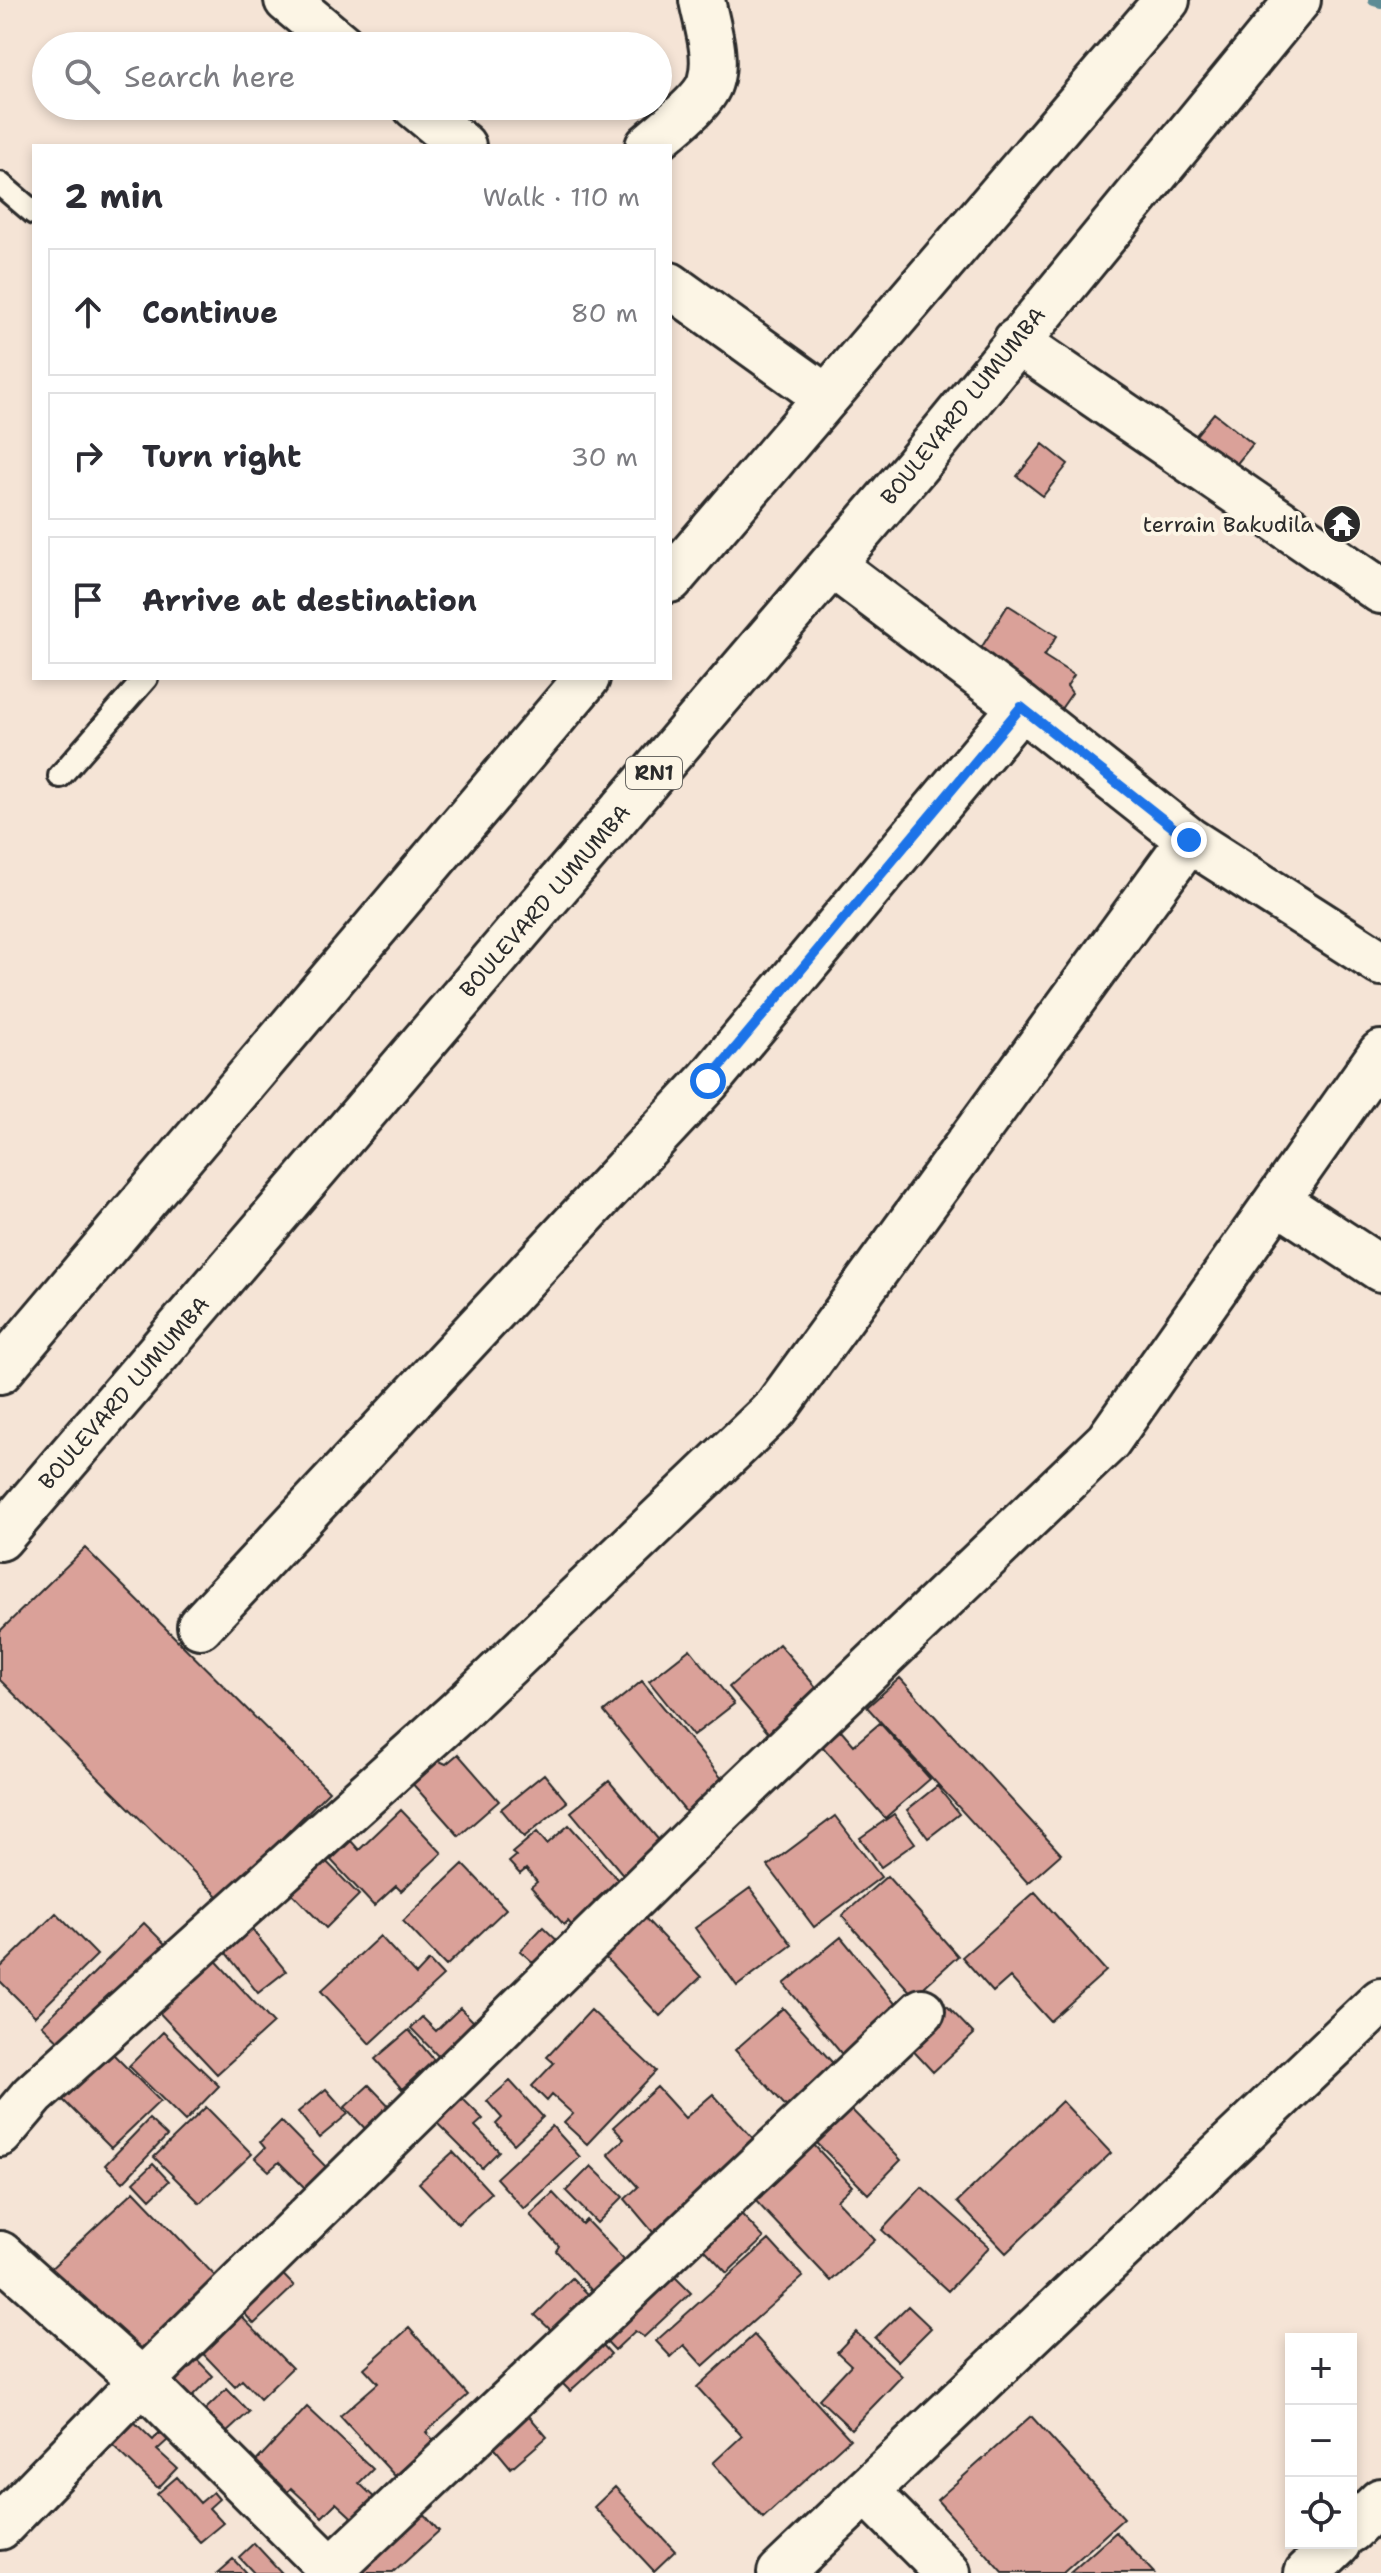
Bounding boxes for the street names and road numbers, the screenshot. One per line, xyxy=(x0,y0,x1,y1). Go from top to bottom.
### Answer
street label: BOULEVARD LUMUMBA xyxy=(874,301,1052,511)
road number: RN1 xyxy=(626,757,682,789)
street label: BOULEVARD LUMUMBA xyxy=(453,798,637,1004)
street label: BOULEVARD LUMUMBA xyxy=(32,1290,216,1496)

